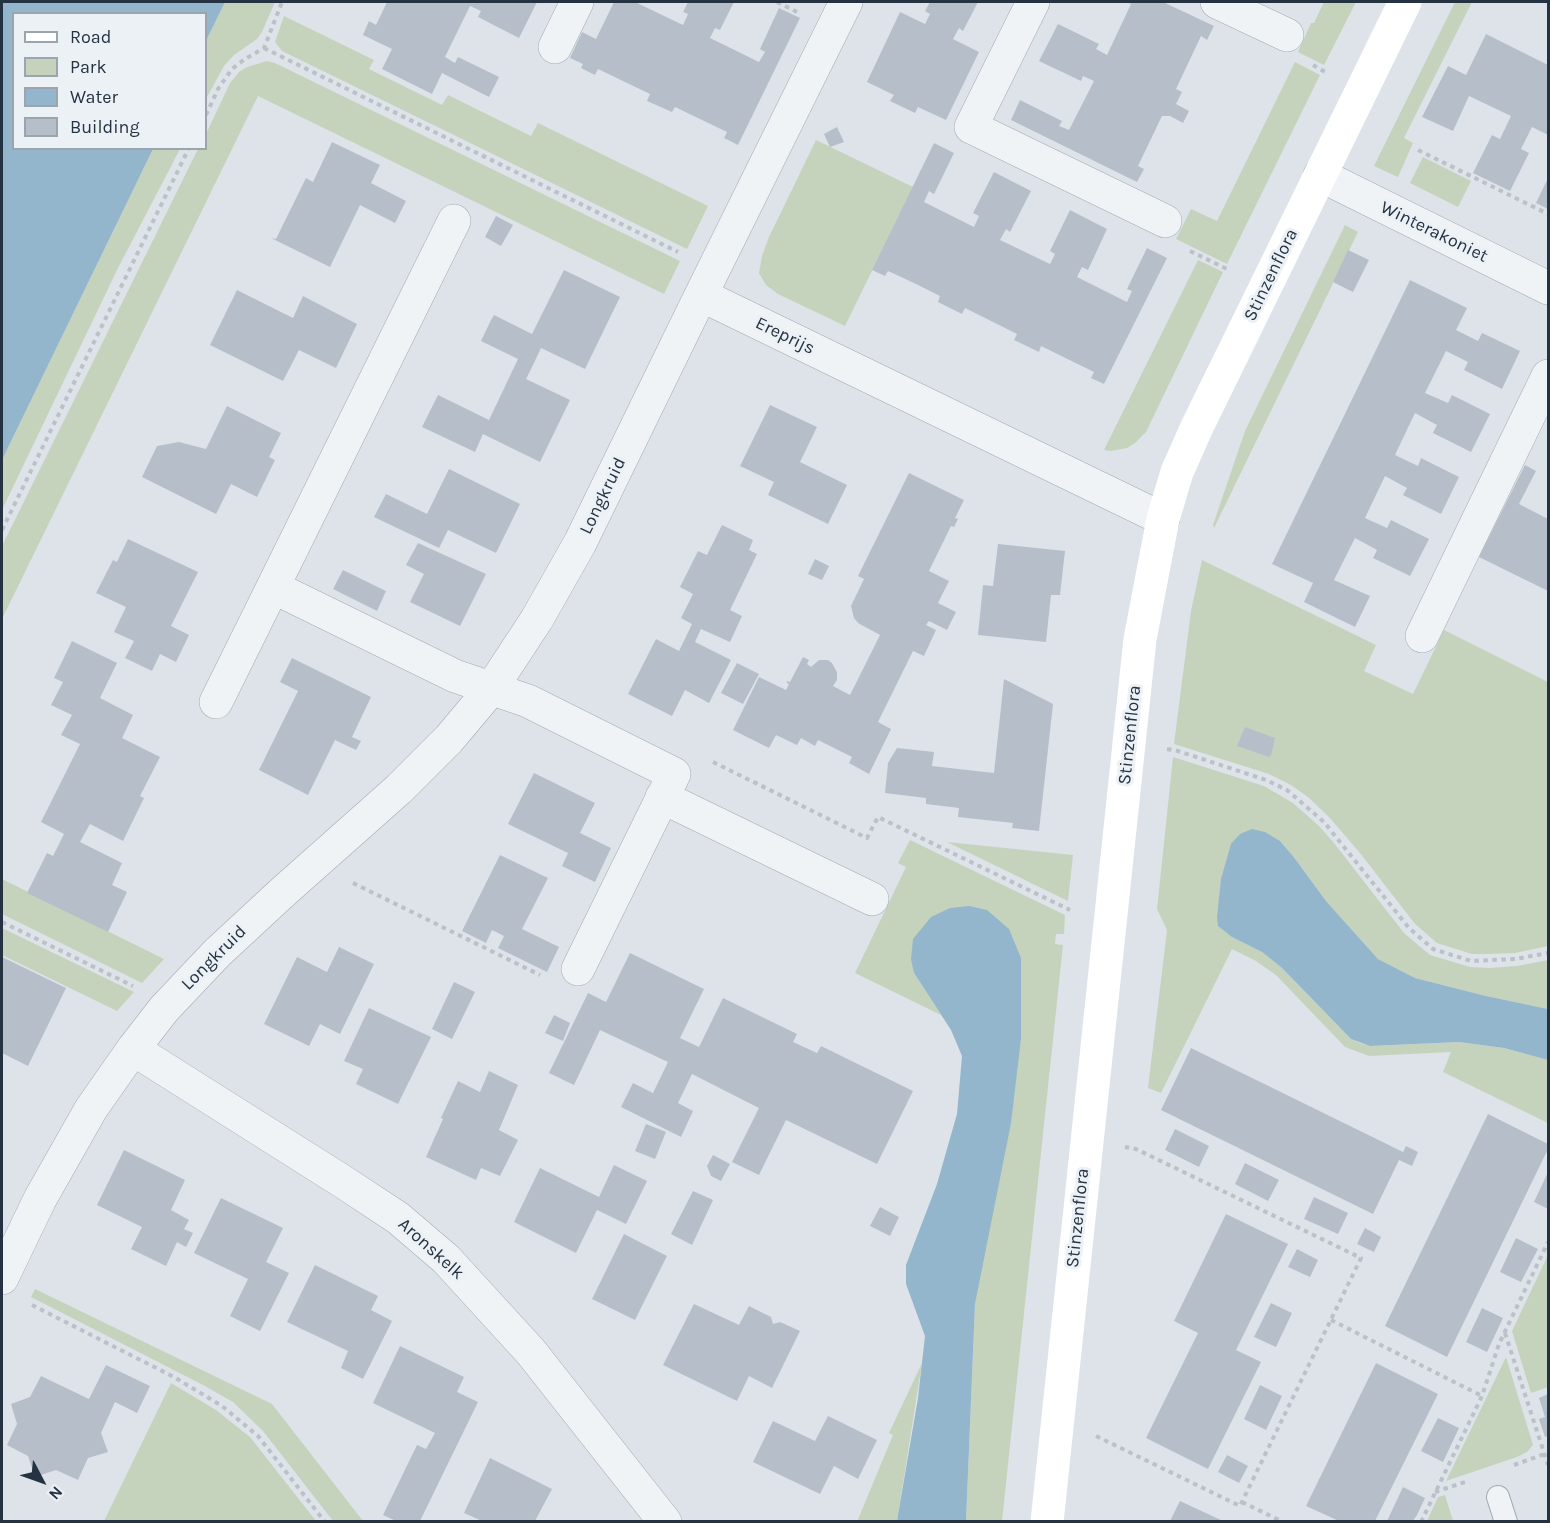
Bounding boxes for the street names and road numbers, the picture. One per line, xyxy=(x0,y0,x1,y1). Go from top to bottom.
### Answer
street label: Winterakoniet xyxy=(1377,197,1491,267)
street label: Stinzenflora xyxy=(1239,225,1303,325)
street label: Ereprijs xyxy=(752,312,818,360)
street label: Longkruid xyxy=(575,454,631,538)
street label: Stinzenflora xyxy=(1114,684,1146,786)
street label: Longkruid xyxy=(177,921,251,995)
street label: Stinzenflora xyxy=(1062,1167,1094,1269)
street label: Aronskelk xyxy=(393,1214,469,1284)

